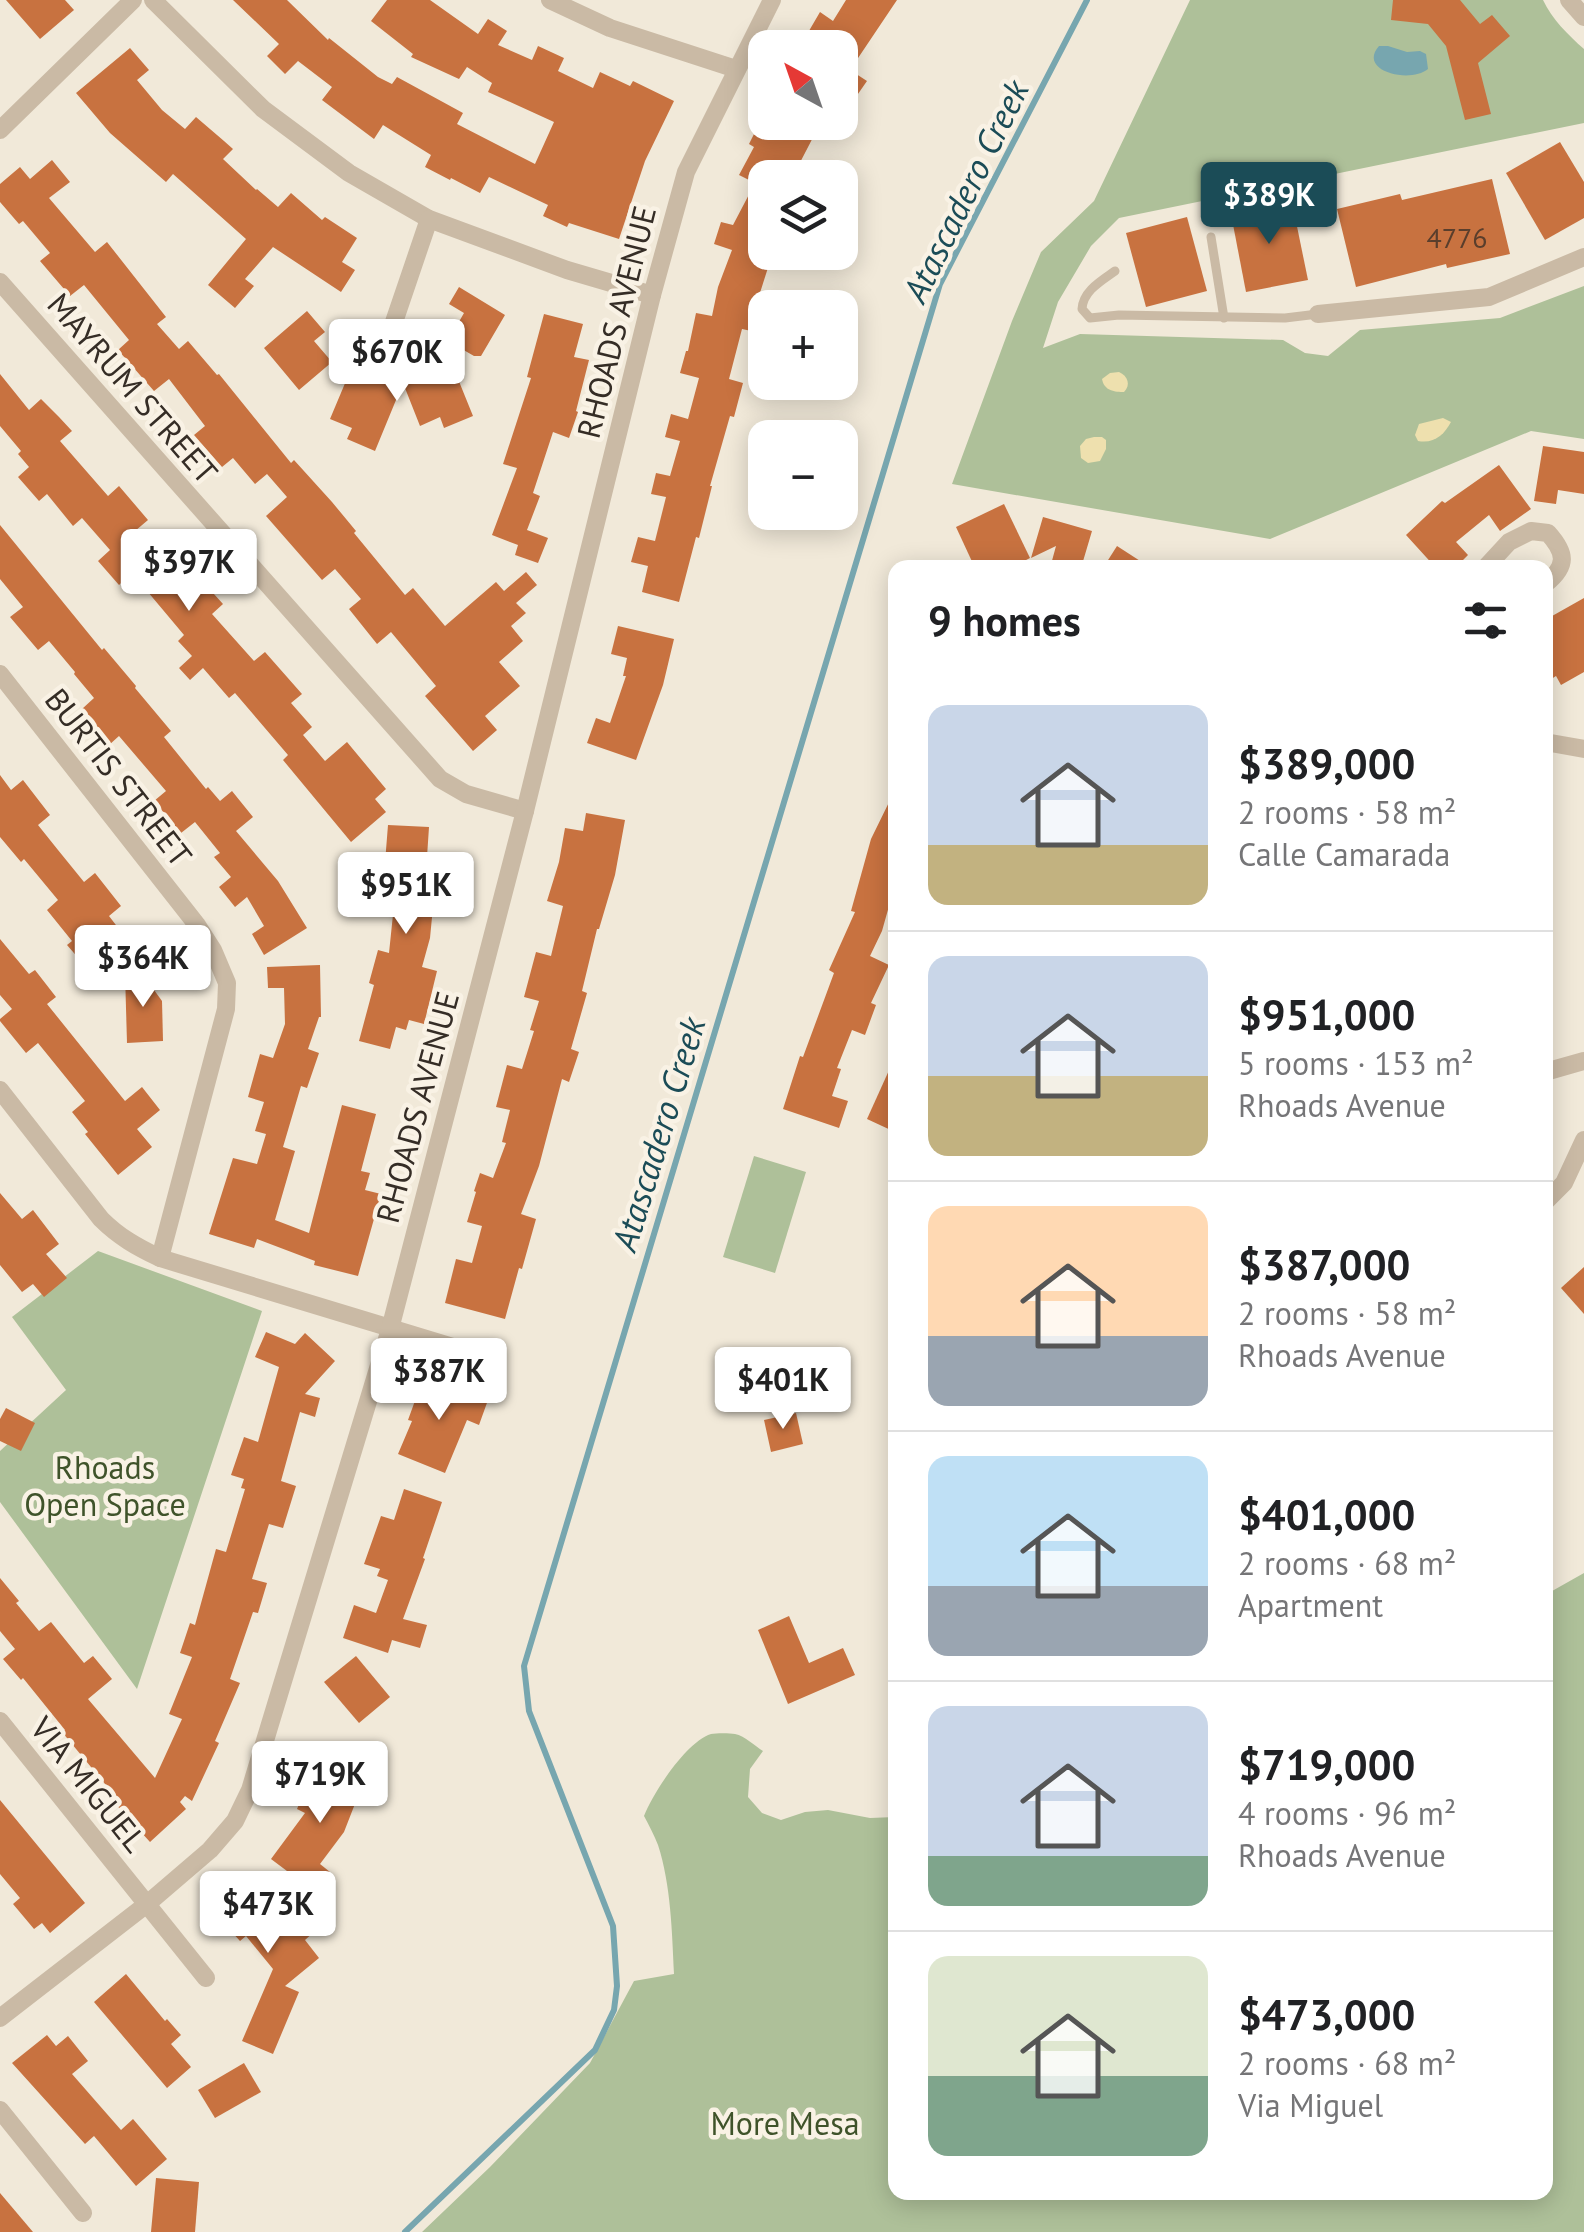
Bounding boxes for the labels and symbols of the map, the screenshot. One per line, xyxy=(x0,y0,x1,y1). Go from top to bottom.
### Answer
north arrow xyxy=(748,30,858,140)
water label: Atascadero Creek xyxy=(890,71,1039,312)
pin: $389K xyxy=(1199,162,1339,247)
street label: RHOADS AVENUE xyxy=(567,201,665,443)
house number: 4776 xyxy=(1426,219,1488,256)
street label: MAYRUM STREET xyxy=(39,284,228,492)
pin: $670K xyxy=(327,319,467,404)
pin: $397K xyxy=(119,529,259,614)
street label: BURTIS STREET xyxy=(36,679,202,875)
pin: $951K xyxy=(336,852,476,937)
pin: $364K xyxy=(73,925,213,1010)
street label: RHOADS AVENUE xyxy=(366,987,468,1227)
water label: Atascadero Creek xyxy=(600,1010,716,1258)
pin: $387K xyxy=(369,1338,509,1423)
pin: $401K xyxy=(713,1347,853,1432)
park label: Rhoads Open Space xyxy=(24,1446,186,1525)
street label: VIA MIGUEL xyxy=(21,1707,156,1860)
pin: $719K xyxy=(250,1741,390,1826)
pin: $473K xyxy=(198,1871,338,1956)
park label: More Mesa xyxy=(710,2102,860,2144)

